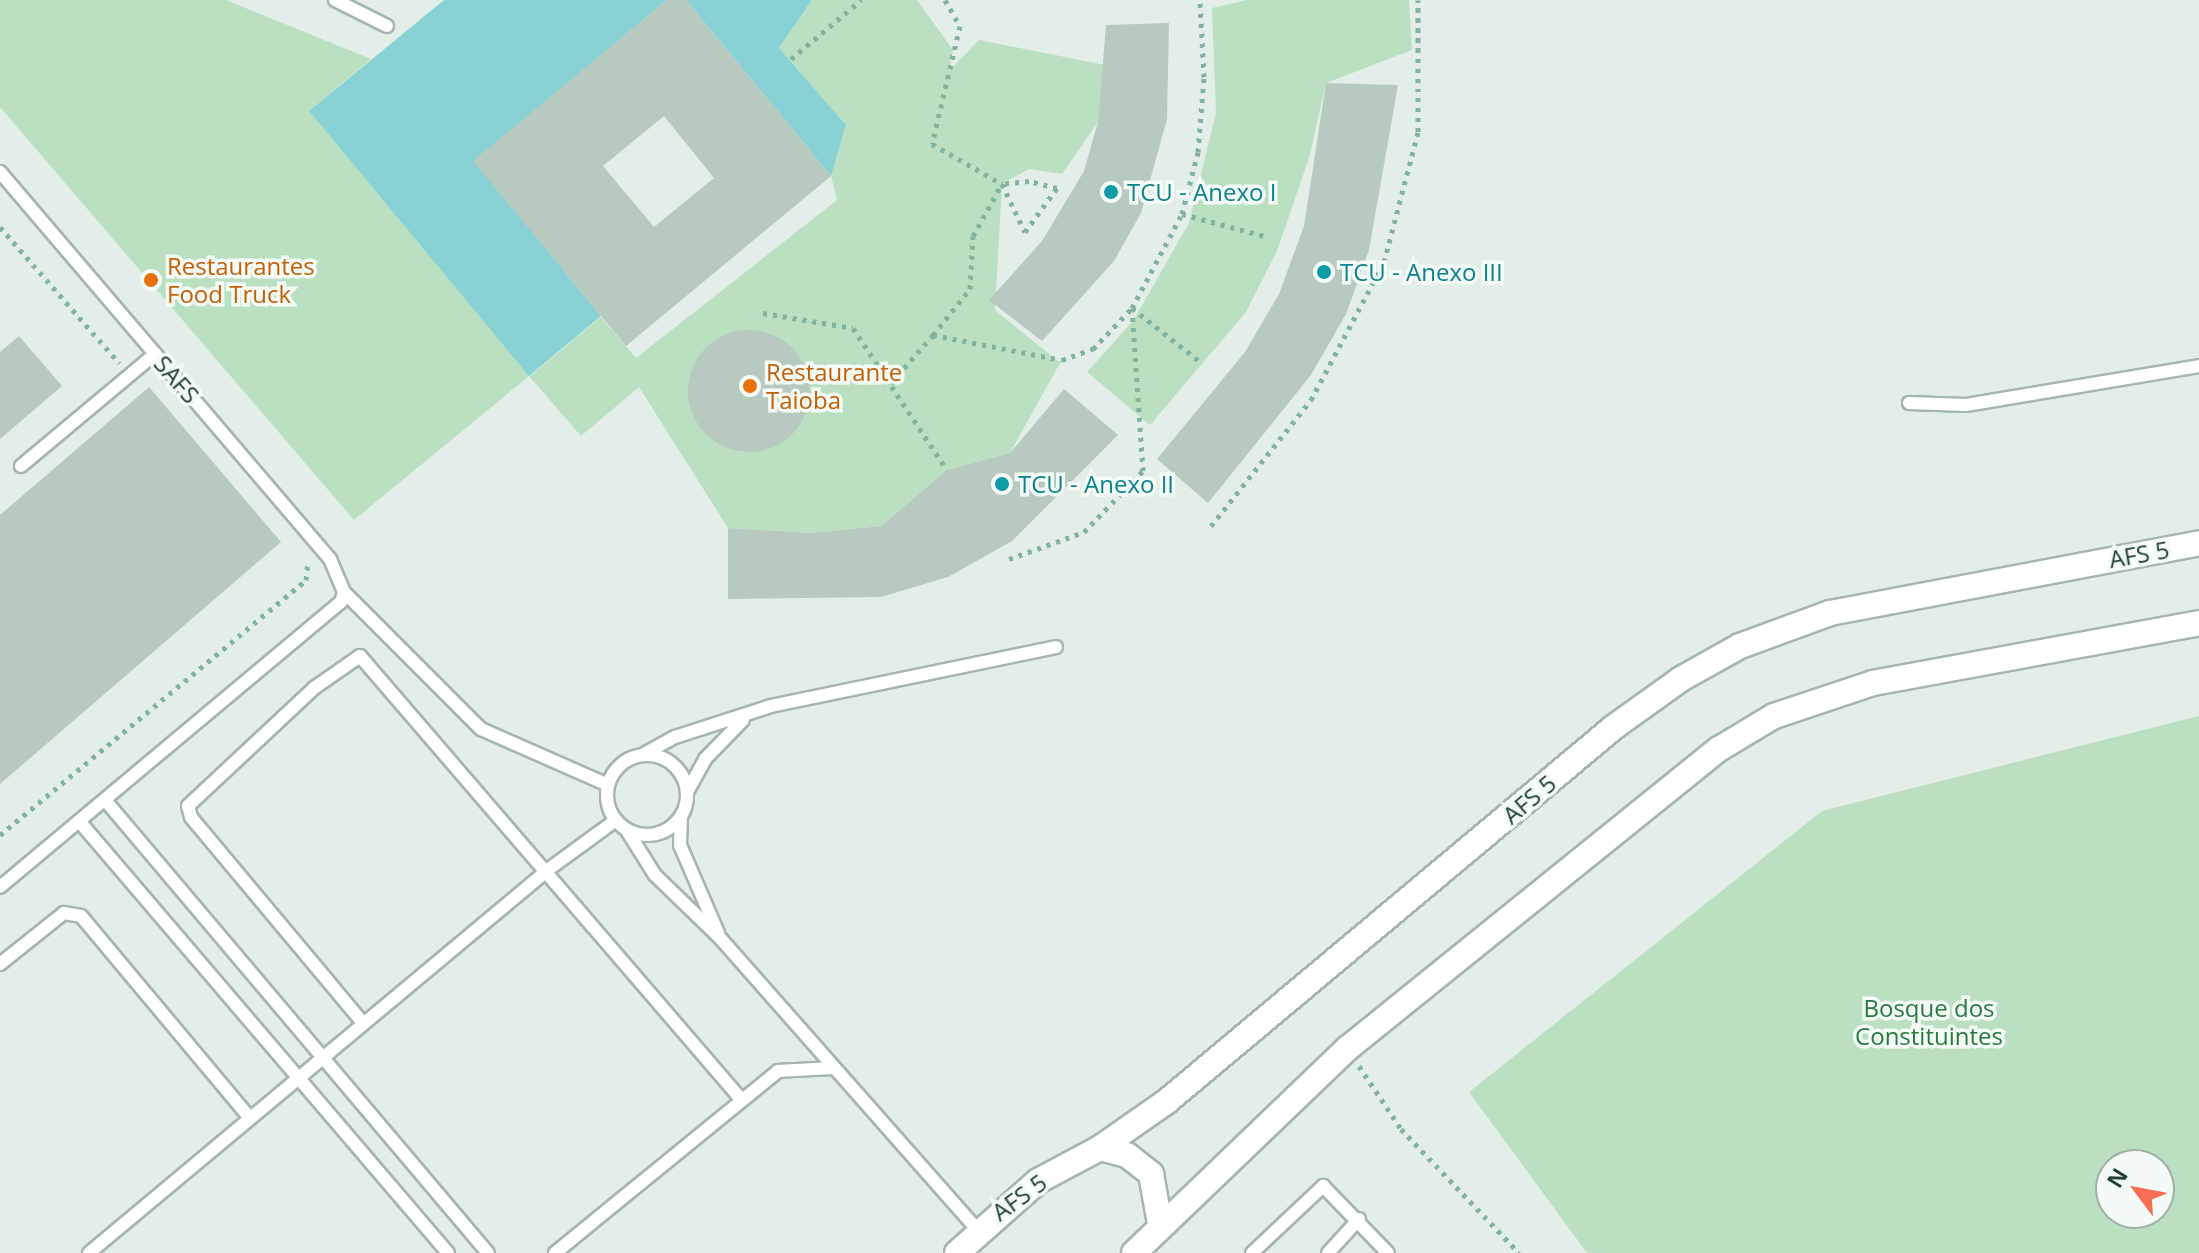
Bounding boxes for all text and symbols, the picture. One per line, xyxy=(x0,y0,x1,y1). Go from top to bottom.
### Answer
place label: TCU - Anexo I xyxy=(1127,178,1276,206)
marker: TCU - Anexo I xyxy=(1102,183,1120,201)
place label: Restaurantes Food Truck xyxy=(167,252,315,308)
place label: TCU - Anexo III xyxy=(1340,258,1503,286)
marker: TCU - Anexo III xyxy=(1315,263,1333,281)
marker: Restaurantes Food Truck xyxy=(142,271,160,289)
street label: SAFS xyxy=(148,349,206,409)
place label: Restaurante Taioba xyxy=(766,358,902,414)
marker: Restaurante Taioba xyxy=(741,377,759,395)
place label: TCU - Anexo II xyxy=(1018,470,1174,498)
marker: TCU - Anexo II xyxy=(993,475,1011,493)
street label: AFS 5 xyxy=(2107,535,2171,573)
street label: AFS 5 xyxy=(1497,768,1561,830)
park label: Bosque dos Constituintes xyxy=(1855,994,2003,1050)
north arrow xyxy=(2095,1149,2175,1229)
text: N xyxy=(2099,1162,2134,1193)
street label: AFS 5 xyxy=(986,1168,1052,1226)

